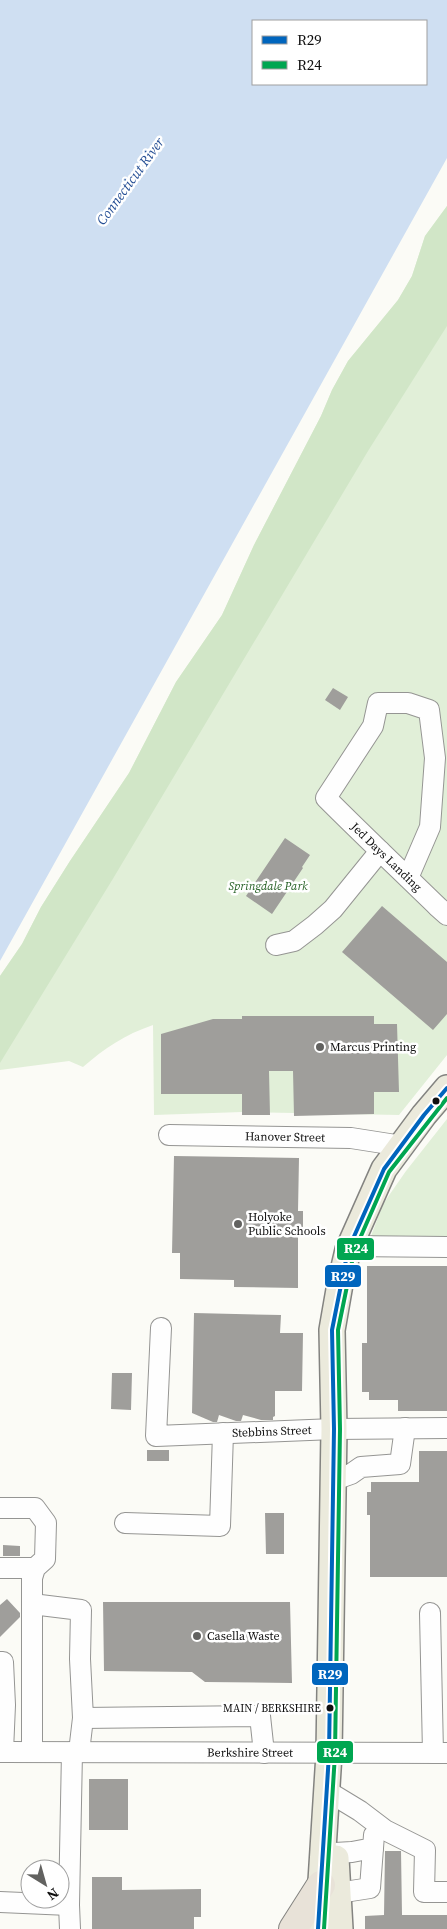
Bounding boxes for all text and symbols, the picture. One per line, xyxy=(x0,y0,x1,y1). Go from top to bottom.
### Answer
legend xyxy=(252,20,427,85)
text: R29 xyxy=(297,29,322,50)
text: R24 xyxy=(297,54,322,75)
water label: Connecticut River xyxy=(91,133,169,229)
street label: Jed Days Landing xyxy=(347,818,425,895)
park label: Springdale Park xyxy=(228,878,308,894)
place label: Marcus Printing xyxy=(330,1039,416,1055)
marker: Marcus Printing xyxy=(314,1041,326,1053)
unlabelled marker xyxy=(431,1096,441,1106)
street label: Hanover Street xyxy=(245,1128,325,1146)
place label: Holyoke Public Schools xyxy=(248,1209,326,1239)
marker: Holyoke Public Schools xyxy=(232,1218,244,1230)
line badge: R24 xyxy=(336,1237,375,1261)
text: R24 xyxy=(344,1238,369,1258)
line badge: R29 xyxy=(324,1264,362,1288)
text: R29 xyxy=(331,1266,356,1286)
street label: Stebbins Street xyxy=(232,1422,312,1441)
place label: Casella Waste xyxy=(207,1628,280,1644)
marker: Casella Waste xyxy=(191,1630,203,1642)
line badge: R29 xyxy=(311,1662,349,1686)
text: R29 xyxy=(318,1664,343,1684)
place label: MAIN / BERKSHIRE xyxy=(223,1701,321,1716)
marker: MAIN / BERKSHIRE xyxy=(325,1703,335,1713)
line badge: R24 xyxy=(316,1740,354,1764)
text: R24 xyxy=(323,1742,348,1762)
street label: Berkshire Street xyxy=(207,1744,293,1761)
north arrow xyxy=(20,1859,70,1909)
text: N xyxy=(43,1883,63,1905)

